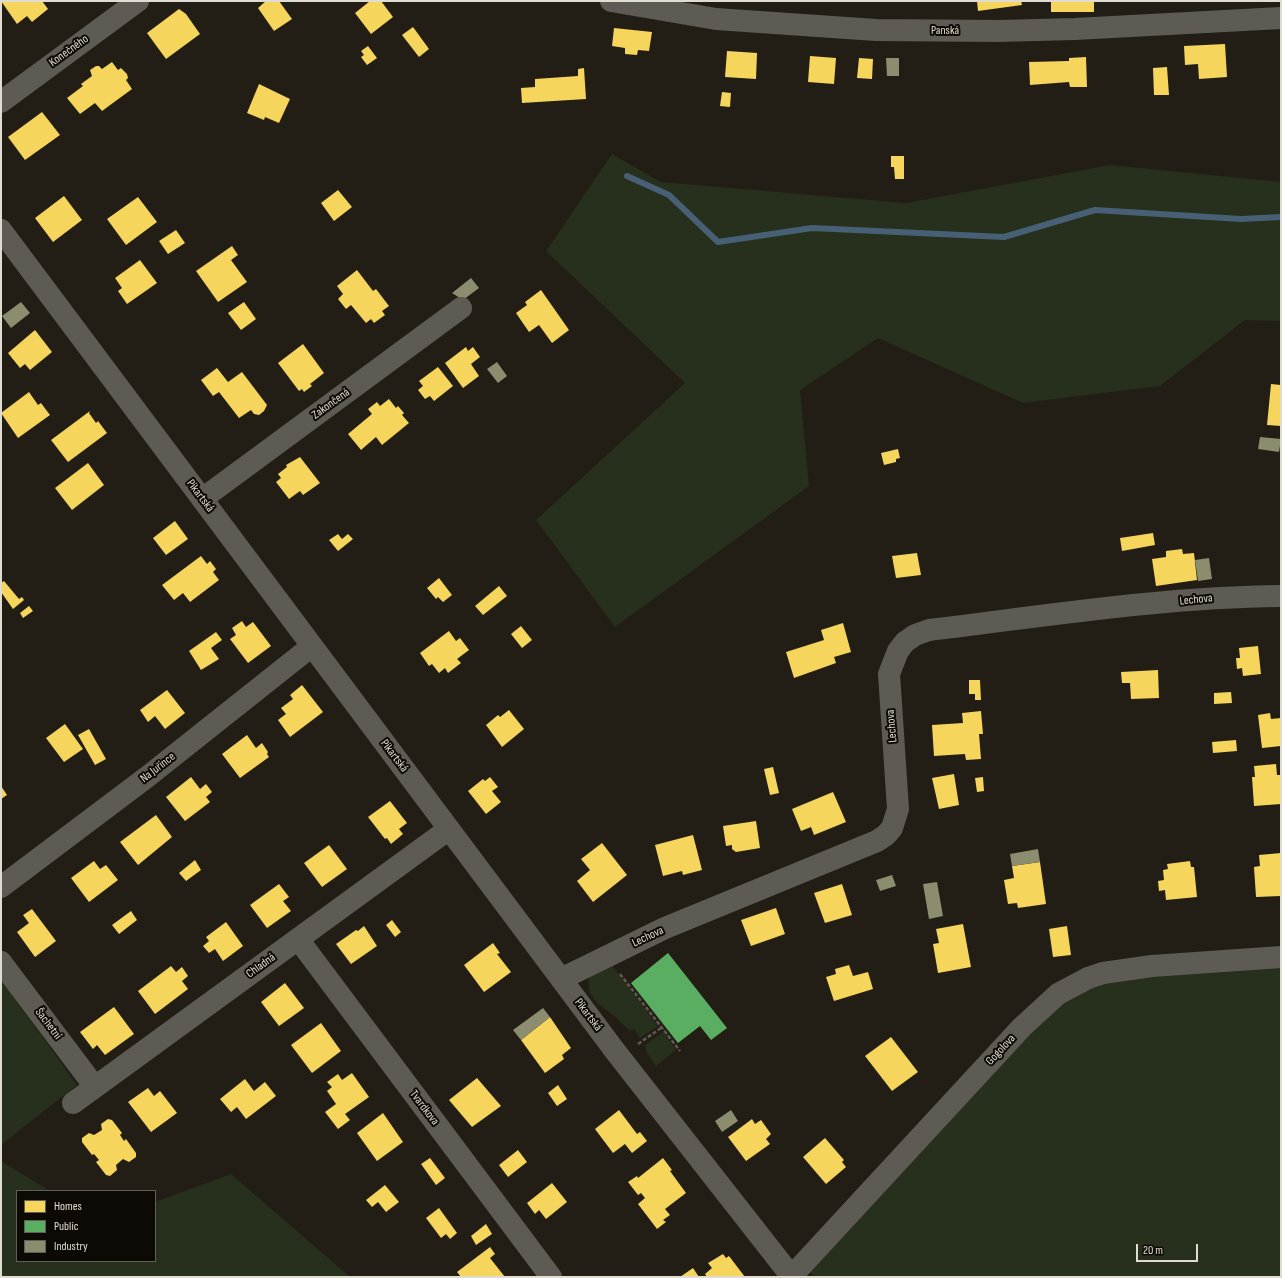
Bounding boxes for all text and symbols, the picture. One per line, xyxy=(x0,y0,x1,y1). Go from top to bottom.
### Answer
street label: Panská xyxy=(931,24,959,38)
street label: Konečného xyxy=(47,32,91,70)
street label: Zakončená xyxy=(309,385,353,423)
street label: Pikartská xyxy=(183,477,217,515)
street label: Lechova xyxy=(1179,591,1213,609)
street label: Lechova xyxy=(883,709,901,743)
street label: Pikartská xyxy=(377,737,411,775)
street label: Na Juřince xyxy=(138,750,178,786)
street label: Lechova xyxy=(630,923,666,951)
street label: Chladná xyxy=(244,951,278,981)
street label: Pikartská xyxy=(571,996,605,1034)
street label: Šachetní xyxy=(32,1005,64,1043)
street label: Gogolova xyxy=(983,1032,1019,1068)
street label: Tvardkova xyxy=(406,1088,442,1128)
legend xyxy=(16,1190,156,1262)
text: Homes xyxy=(54,1199,82,1214)
text: Public xyxy=(54,1219,79,1234)
scale bar xyxy=(1138,1236,1200,1262)
text: Industry xyxy=(54,1239,88,1254)
text: 20 m xyxy=(1143,1243,1163,1258)

